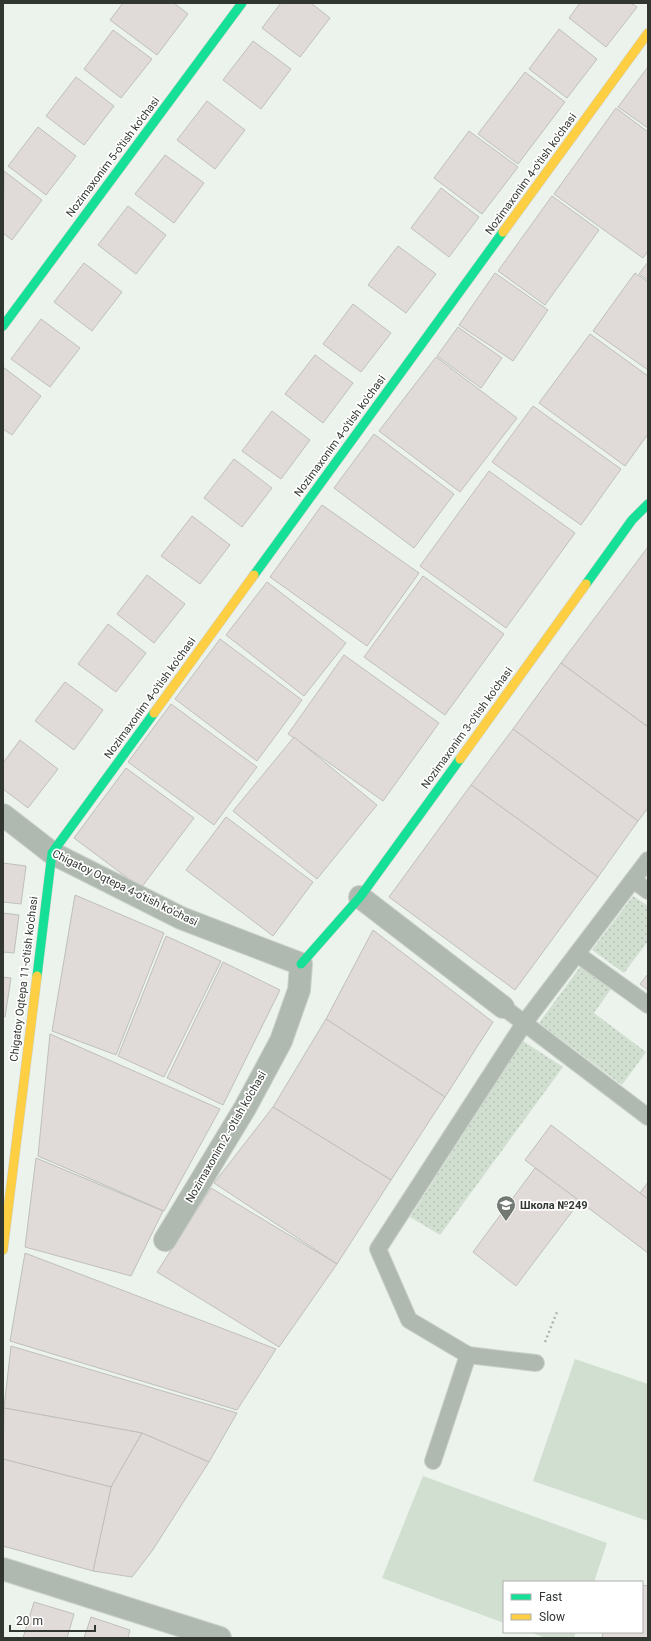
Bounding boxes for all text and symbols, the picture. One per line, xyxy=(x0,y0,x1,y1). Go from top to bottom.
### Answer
street label: Nozimaxonim 5-o'tish ko'chasi xyxy=(64,94,162,220)
street label: Nozimaxonim 4-o'tish ko'chasi xyxy=(483,111,579,237)
street label: Nozimaxonim 4-o'tish ko'chasi xyxy=(292,373,388,499)
street label: Nozimaxonim 4-o'tish ko'chasi xyxy=(102,635,198,761)
street label: Nozimaxonim 3-o'tish ko'chasi xyxy=(419,665,515,791)
street label: Chigatoy Oqtepa 4-o'tish ko'chasi xyxy=(50,847,200,929)
street label: Chigatoy Oqtepa 11-o'tish ko'chasi xyxy=(7,896,41,1062)
street label: Nozimaxonim 2 -o'tish ko'chasi xyxy=(183,1069,269,1205)
school or university icon: Школа №249 xyxy=(495,1194,517,1222)
place label: Школа №249 xyxy=(520,1199,588,1212)
legend xyxy=(503,1581,643,1633)
text: Fast xyxy=(539,1590,562,1604)
scale bar xyxy=(10,1607,95,1633)
text: Slow xyxy=(539,1610,565,1624)
text: 20 m xyxy=(16,1614,43,1628)

